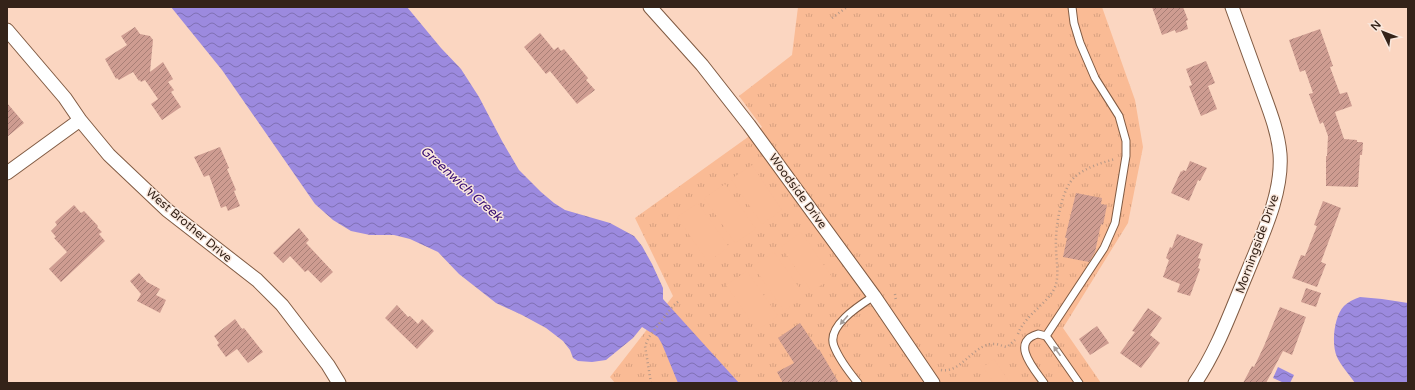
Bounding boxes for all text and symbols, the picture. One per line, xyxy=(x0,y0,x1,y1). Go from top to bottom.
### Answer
north arrow xyxy=(1363,12,1403,52)
text: N xyxy=(1368,18,1384,33)
water label: Greenwich Creek xyxy=(417,143,506,225)
street label: Woodside Drive xyxy=(766,151,830,232)
street label: West Brother Drive xyxy=(143,185,235,265)
street label: Morningside Drive xyxy=(1233,192,1281,295)
one-way arrow xyxy=(839,314,848,325)
one-way arrow xyxy=(1053,345,1061,356)

